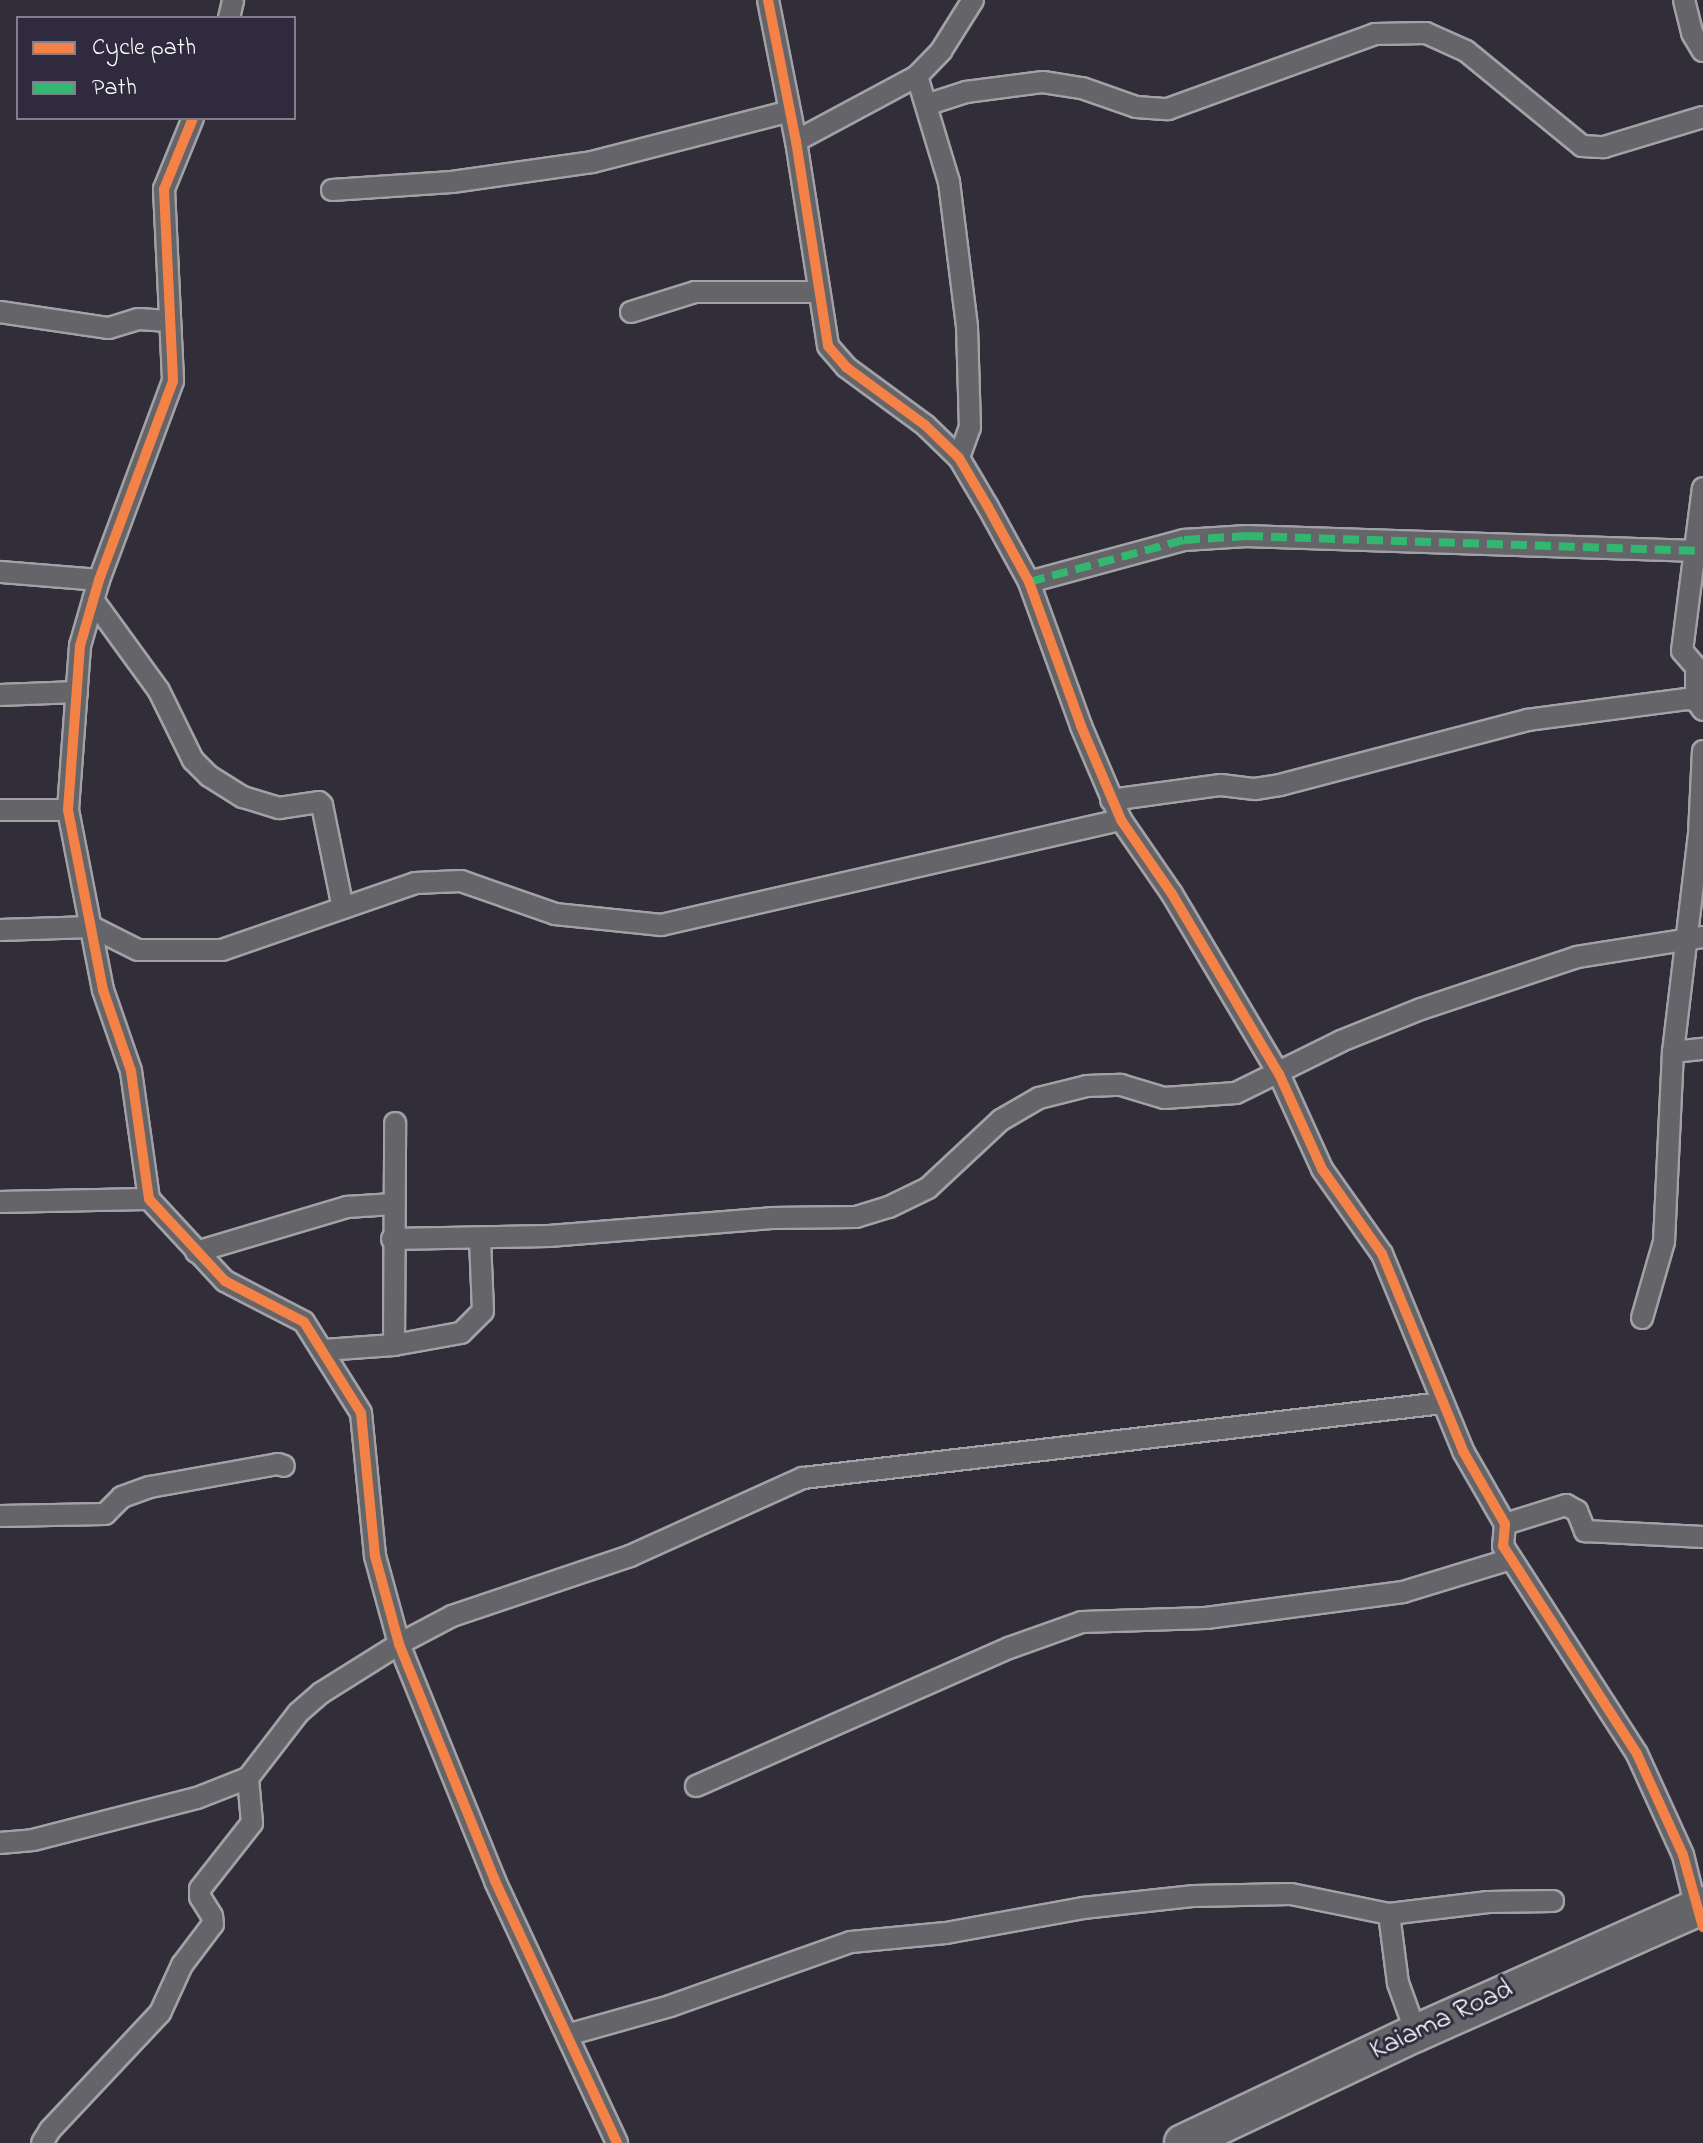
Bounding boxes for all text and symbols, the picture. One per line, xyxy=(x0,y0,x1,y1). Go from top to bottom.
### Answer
legend xyxy=(16,16,296,120)
text: Cycle path xyxy=(92,31,196,66)
text: Path xyxy=(92,71,137,106)
street label: Kaiama Road xyxy=(1365,1973,1519,2069)

